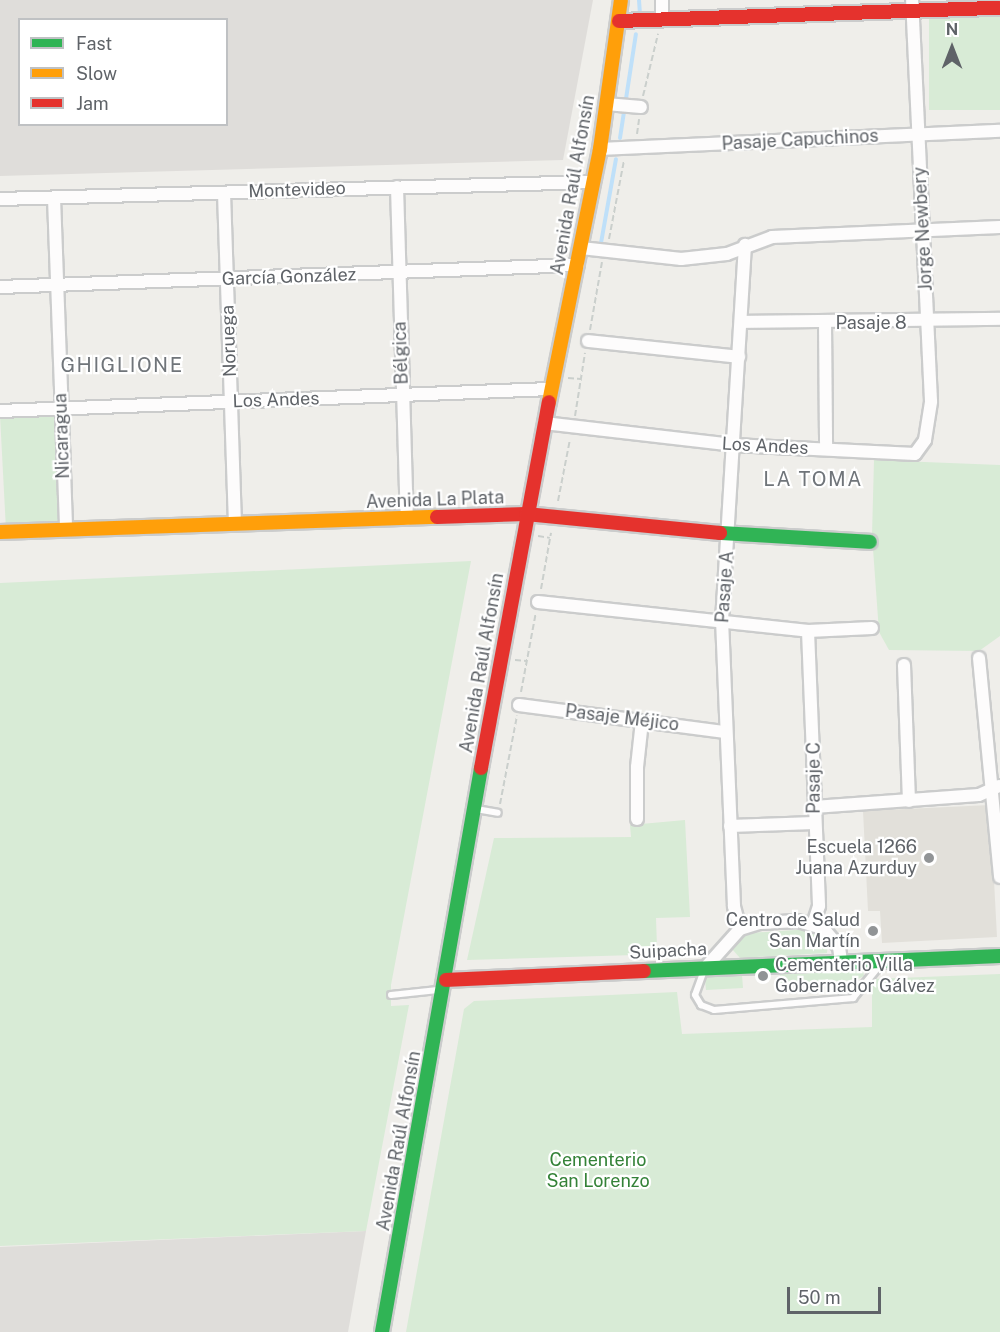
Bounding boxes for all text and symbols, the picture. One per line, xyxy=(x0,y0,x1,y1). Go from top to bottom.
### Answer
legend xyxy=(18,18,228,126)
north arrow xyxy=(922,18,982,78)
text: N xyxy=(946,20,958,39)
text: Fast xyxy=(76,33,112,54)
text: Slow xyxy=(76,63,117,84)
text: Jam xyxy=(76,93,109,114)
street label: Avenida Raúl Alfonsín xyxy=(547,93,599,277)
street label: Pasaje Capuchinos xyxy=(721,125,879,155)
street label: Jorge Newbery xyxy=(909,166,937,292)
street label: Montevideo xyxy=(248,178,346,202)
street label: García González xyxy=(221,264,357,290)
street label: Noruega xyxy=(217,305,241,377)
street label: Pasaje 8 xyxy=(835,312,907,334)
street label: Bélgica xyxy=(389,321,413,385)
district label: GHIGLIONE xyxy=(60,353,184,377)
street label: Los Andes xyxy=(232,388,320,412)
street label: Nicaragua xyxy=(50,393,74,479)
street label: Los Andes xyxy=(721,433,809,459)
district label: LA TOMA xyxy=(763,467,863,491)
street label: Avenida La Plata xyxy=(365,487,505,513)
street label: Pasaje A xyxy=(712,550,738,624)
street label: Avenida Raúl Alfonsín xyxy=(456,571,508,755)
street label: Pasaje Méjico xyxy=(564,700,680,736)
street label: Pasaje C xyxy=(803,742,825,814)
place label: Escuela 1266 Juana Azurduy xyxy=(795,837,917,880)
marker: Escuela 1266 Juana Azurduy xyxy=(922,851,936,865)
place label: Centro de Salud San Martín xyxy=(725,910,860,952)
marker: Centro de Salud San Martín xyxy=(864,922,882,940)
street label: Suipacha xyxy=(629,938,707,964)
place label: Cementerio Villa Gobernador Gálvez xyxy=(775,955,935,998)
marker: Cementerio Villa Gobernador Gálvez xyxy=(756,969,770,983)
street label: Avenida Raúl Alfonsín xyxy=(373,1049,425,1233)
park label: Cementerio San Lorenzo xyxy=(546,1150,650,1192)
scale bar xyxy=(790,1275,884,1313)
text: 50 m xyxy=(798,1287,841,1308)

